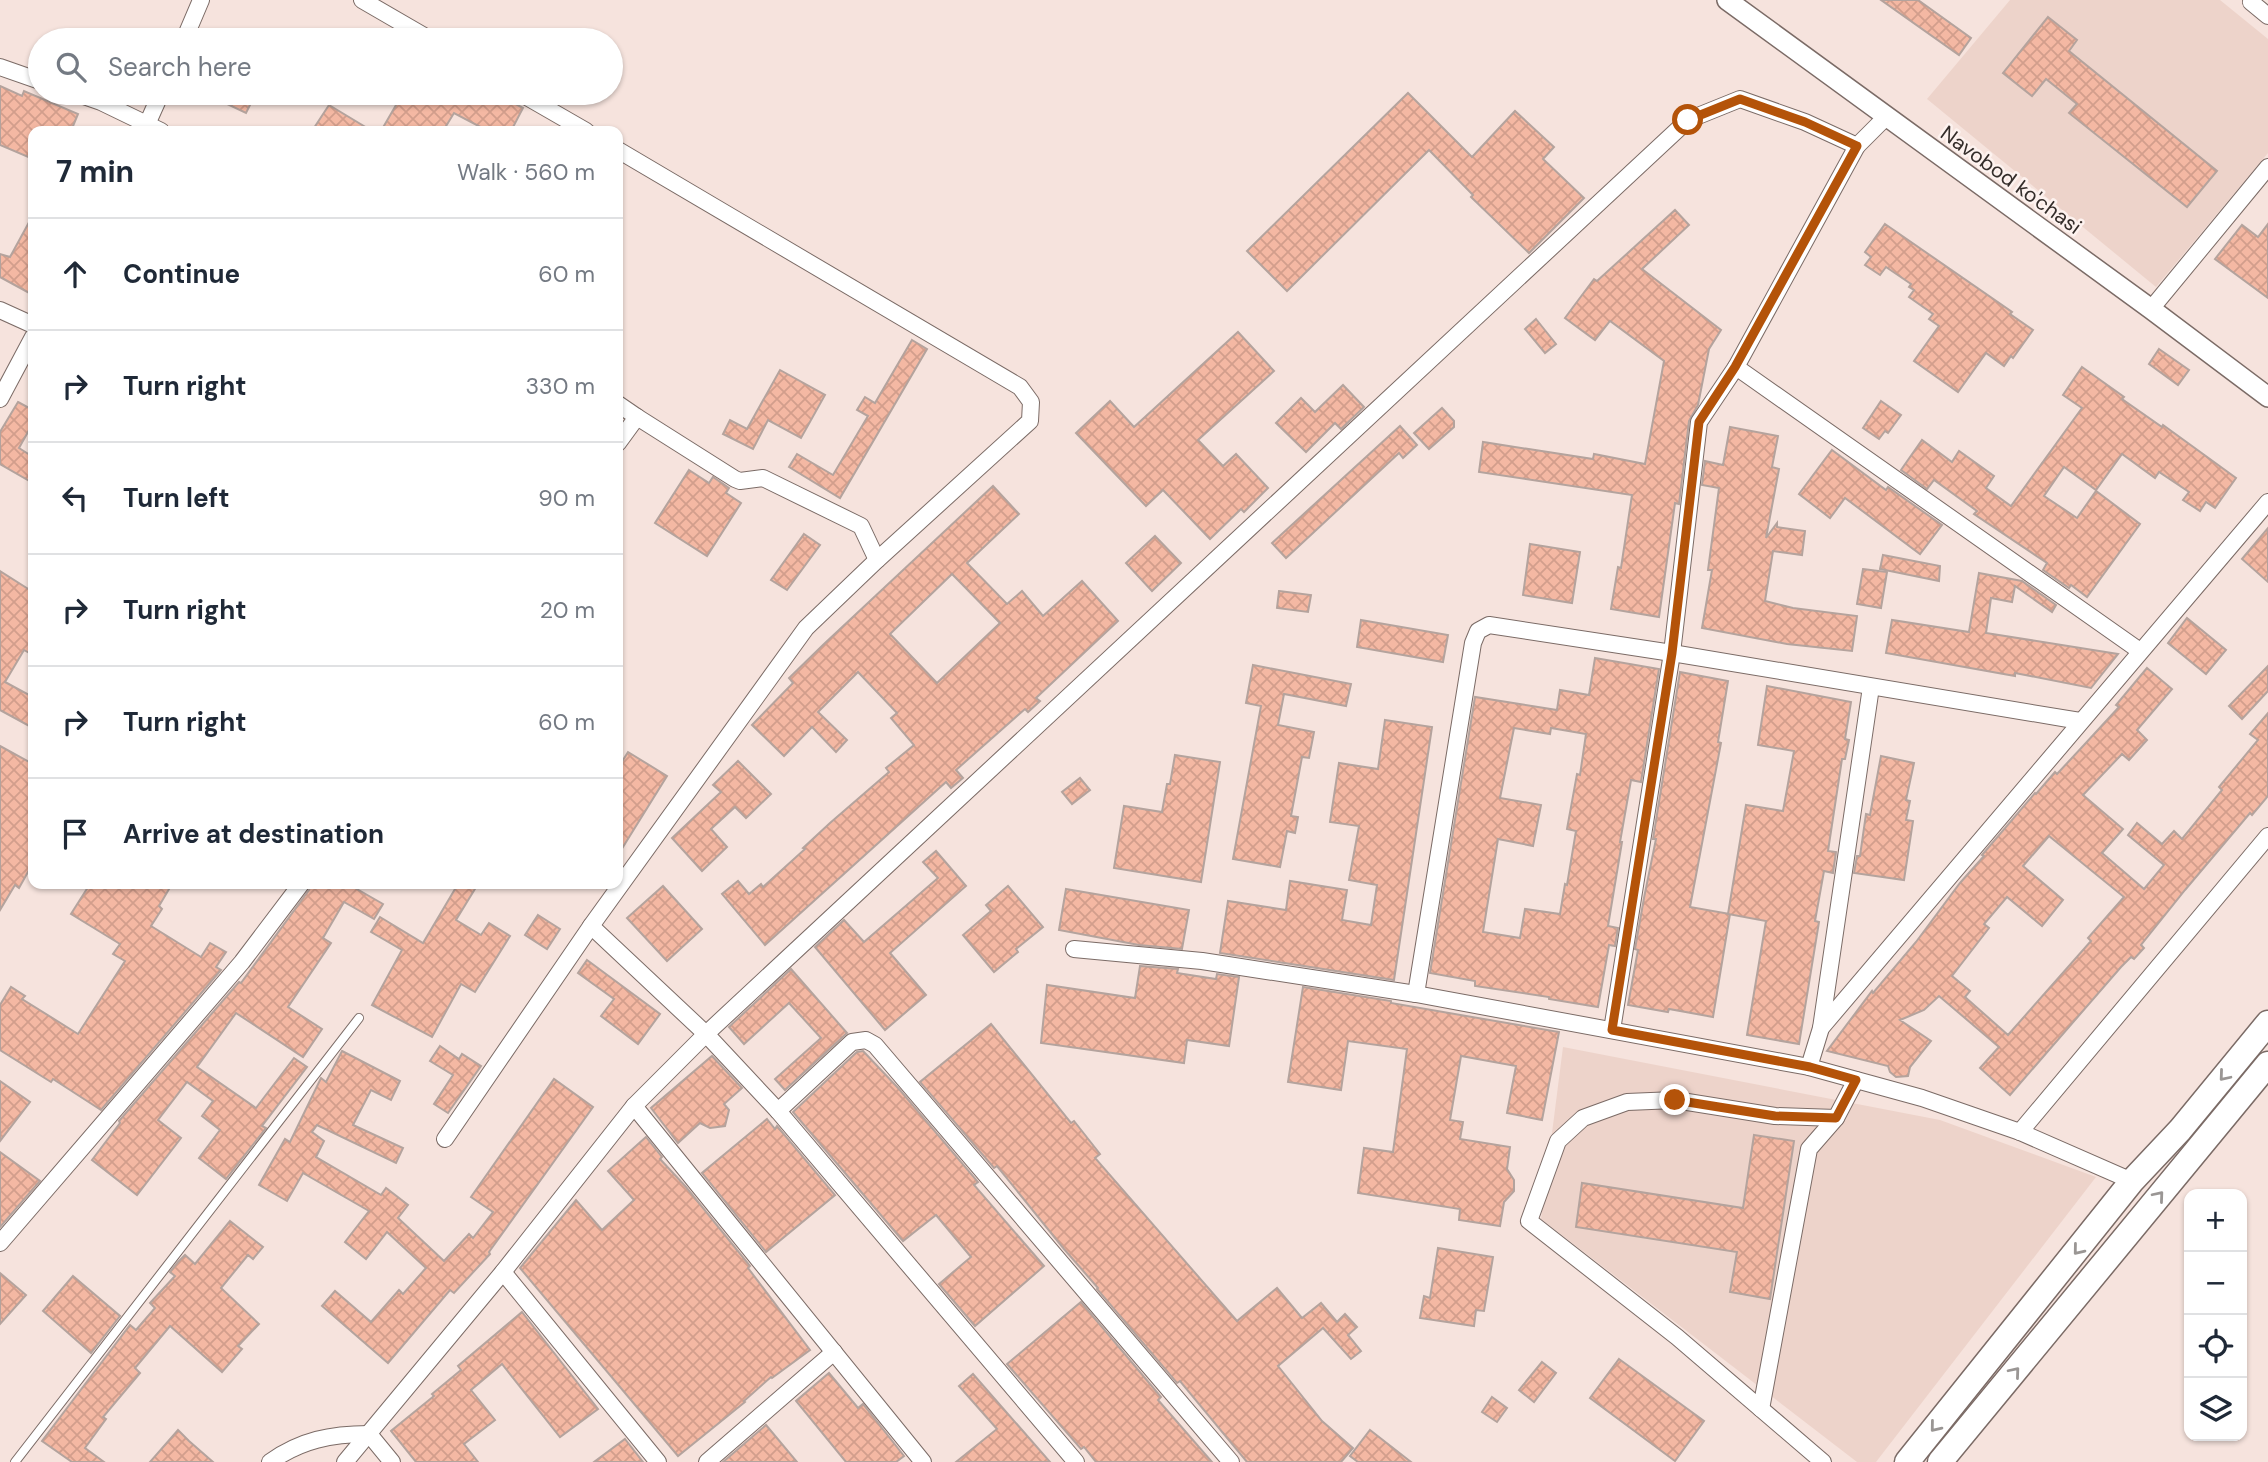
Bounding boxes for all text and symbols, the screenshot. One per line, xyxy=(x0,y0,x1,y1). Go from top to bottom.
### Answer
search box xyxy=(28,28,623,105)
icon: search xyxy=(52,48,90,86)
text: Search here xyxy=(108,50,251,84)
route start xyxy=(1672,104,1703,135)
street label: Navobod ko'chasi xyxy=(1935,119,2087,241)
text: 7 min xyxy=(56,152,134,191)
text: Walk · 560 m xyxy=(457,157,595,187)
icon: ahead xyxy=(56,255,94,293)
text: Continue xyxy=(123,257,240,291)
text: 60 m xyxy=(538,259,595,289)
icon: right xyxy=(56,367,94,405)
text: Turn right xyxy=(123,369,247,403)
text: 330 m xyxy=(525,371,595,401)
icon: left xyxy=(56,479,94,517)
text: Turn left xyxy=(123,481,230,515)
text: 90 m xyxy=(538,483,595,513)
icon: right xyxy=(56,591,94,629)
text: Turn right xyxy=(123,593,247,627)
text: 20 m xyxy=(540,595,595,625)
icon: right xyxy=(56,703,94,741)
text: Turn right xyxy=(123,705,247,739)
text: 60 m xyxy=(538,707,595,737)
icon: arrive xyxy=(56,815,94,853)
text: Arrive at destination xyxy=(123,817,384,851)
one-way arrow xyxy=(2220,1068,2233,1081)
route end xyxy=(1659,1084,1690,1115)
map controls xyxy=(2184,1189,2247,1441)
button: + xyxy=(2184,1189,2247,1252)
one-way arrow xyxy=(2151,1191,2163,1204)
one-way arrow xyxy=(2073,1242,2086,1254)
button: − xyxy=(2184,1252,2247,1315)
button: locate xyxy=(2184,1315,2247,1378)
one-way arrow xyxy=(2006,1367,2019,1379)
button: layers xyxy=(2184,1378,2247,1441)
one-way arrow xyxy=(1931,1420,1944,1432)

